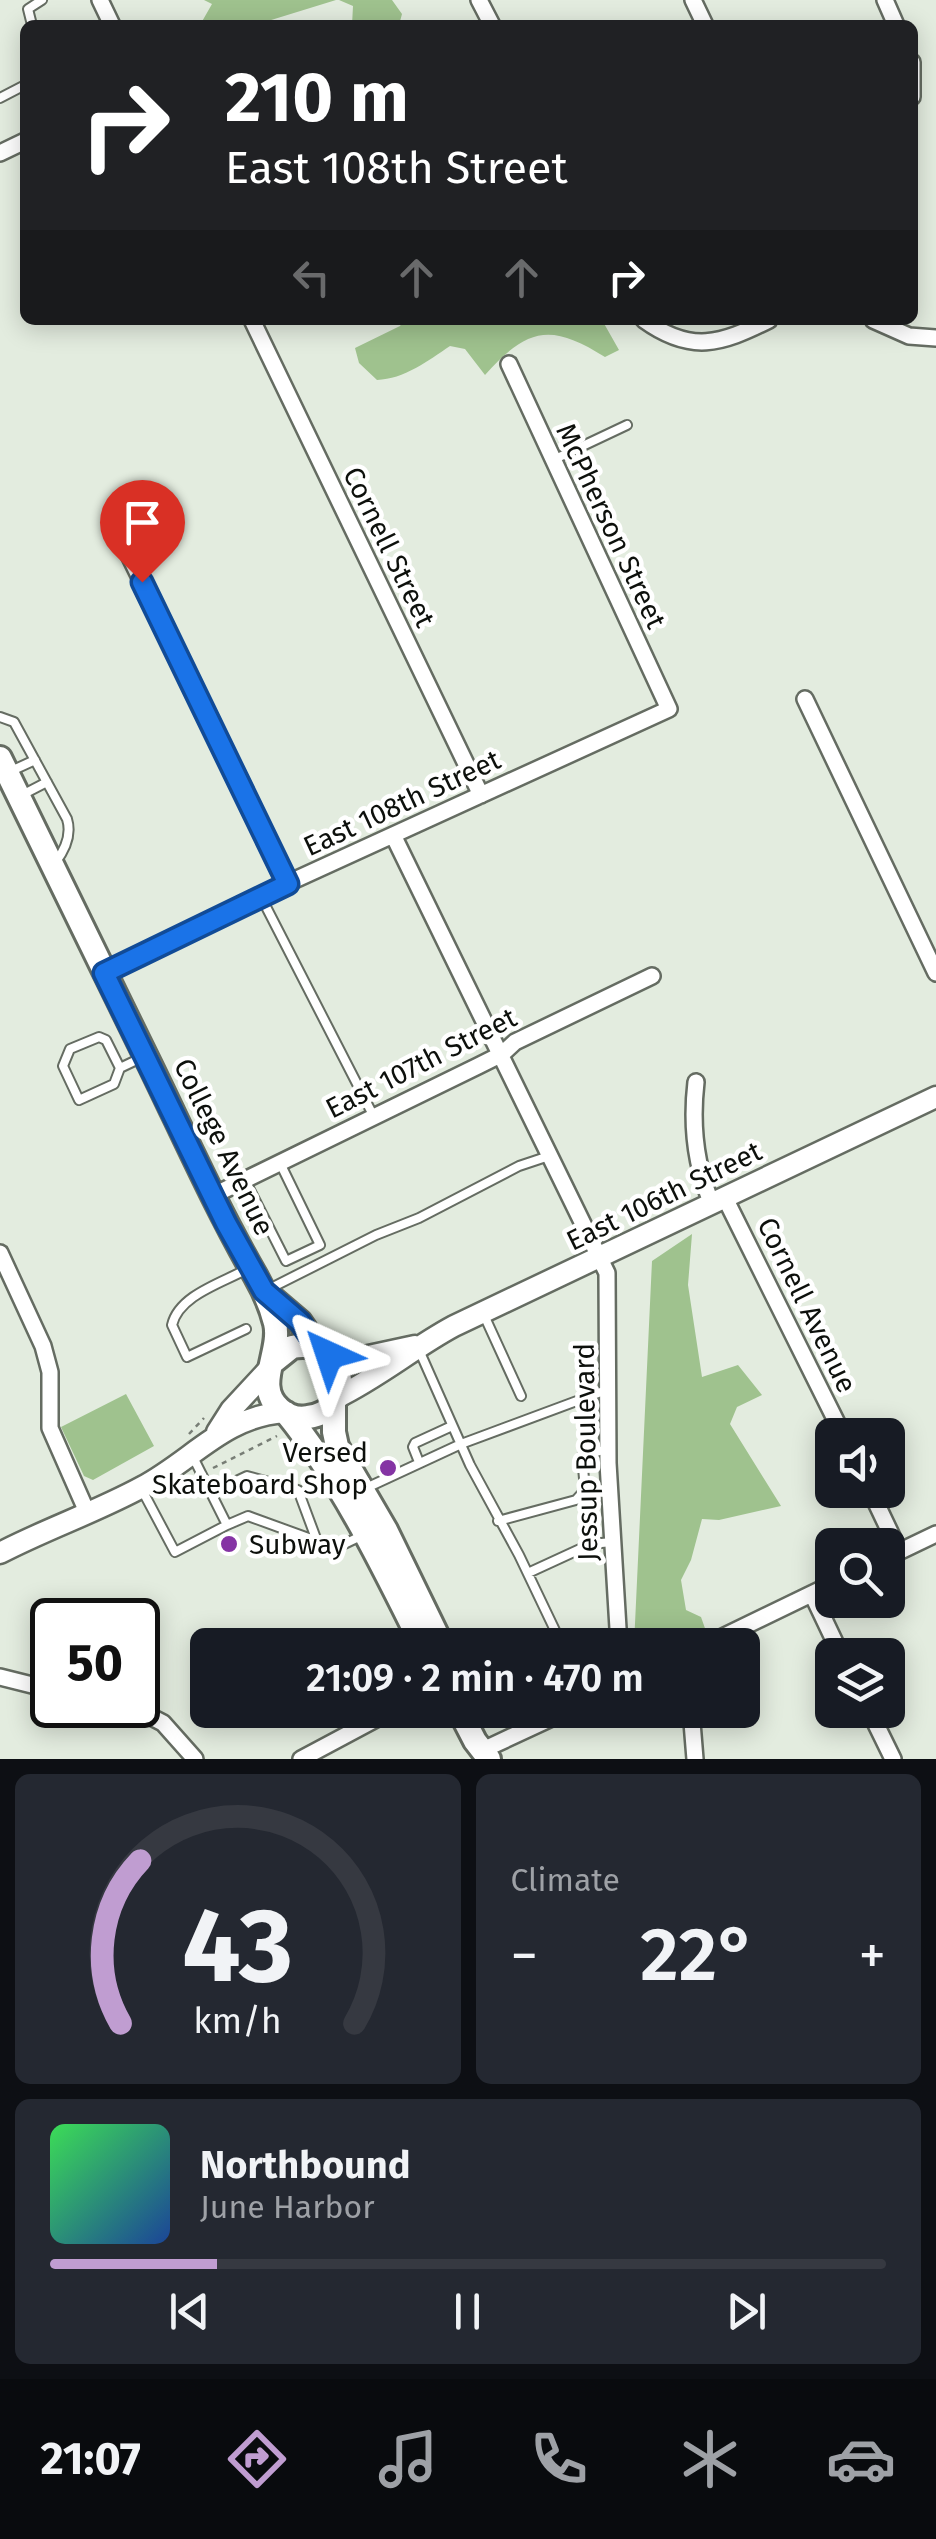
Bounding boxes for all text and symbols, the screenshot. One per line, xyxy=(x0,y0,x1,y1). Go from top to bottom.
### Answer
text: 210 m xyxy=(225,56,409,140)
icon: right xyxy=(60,60,190,190)
text: East 108th Street xyxy=(225,141,568,195)
icon: left xyxy=(284,250,339,305)
icon: ahead xyxy=(389,250,444,305)
icon: ahead xyxy=(494,250,549,305)
icon: right xyxy=(599,250,654,305)
street label: McPherson Street xyxy=(549,418,673,634)
street label: Cornell Street xyxy=(336,462,442,633)
pin xyxy=(100,480,185,583)
icon: arrive xyxy=(115,495,170,550)
street label: East 108th Street xyxy=(298,743,506,863)
street label: East 107th Street xyxy=(320,1000,523,1125)
street label: College Avenue xyxy=(167,1053,281,1241)
street label: East 106th Street xyxy=(561,1134,768,1257)
street label: Cornell Avenue xyxy=(750,1212,864,1398)
position arrow xyxy=(277,1303,381,1407)
street label: Jessup Boulevard xyxy=(568,1343,604,1561)
map controls xyxy=(815,1418,905,1728)
button: sound xyxy=(815,1418,905,1508)
place label: Versed Skateboard Shop xyxy=(152,1436,368,1501)
marker: Versed Skateboard Shop xyxy=(377,1457,399,1479)
place label: Subway xyxy=(249,1528,346,1561)
button: search xyxy=(815,1528,905,1618)
marker: Subway xyxy=(218,1533,240,1555)
speed limit sign: 50 xyxy=(30,1598,160,1728)
button: layers xyxy=(815,1638,905,1728)
text: 21:09 · 2 min · 470 m xyxy=(306,1655,644,1701)
text: Climate xyxy=(511,1861,620,1899)
text: 43 xyxy=(182,1884,293,2009)
text: 22° xyxy=(640,1910,756,2000)
text: − xyxy=(511,1923,538,1989)
text: + xyxy=(859,1923,886,1989)
text: km/h xyxy=(194,2000,282,2042)
text: Northbound xyxy=(200,2142,411,2188)
text: June Harbor xyxy=(200,2188,375,2226)
icon: previous xyxy=(162,2284,217,2339)
icon: pause xyxy=(440,2284,495,2339)
icon: next xyxy=(719,2284,774,2339)
icon: directions xyxy=(222,2424,292,2494)
icon: music xyxy=(373,2424,443,2494)
icon: phone xyxy=(524,2424,594,2494)
icon: climate xyxy=(675,2424,745,2494)
icon: car xyxy=(826,2424,896,2494)
text: 21:07 xyxy=(40,2432,141,2486)

